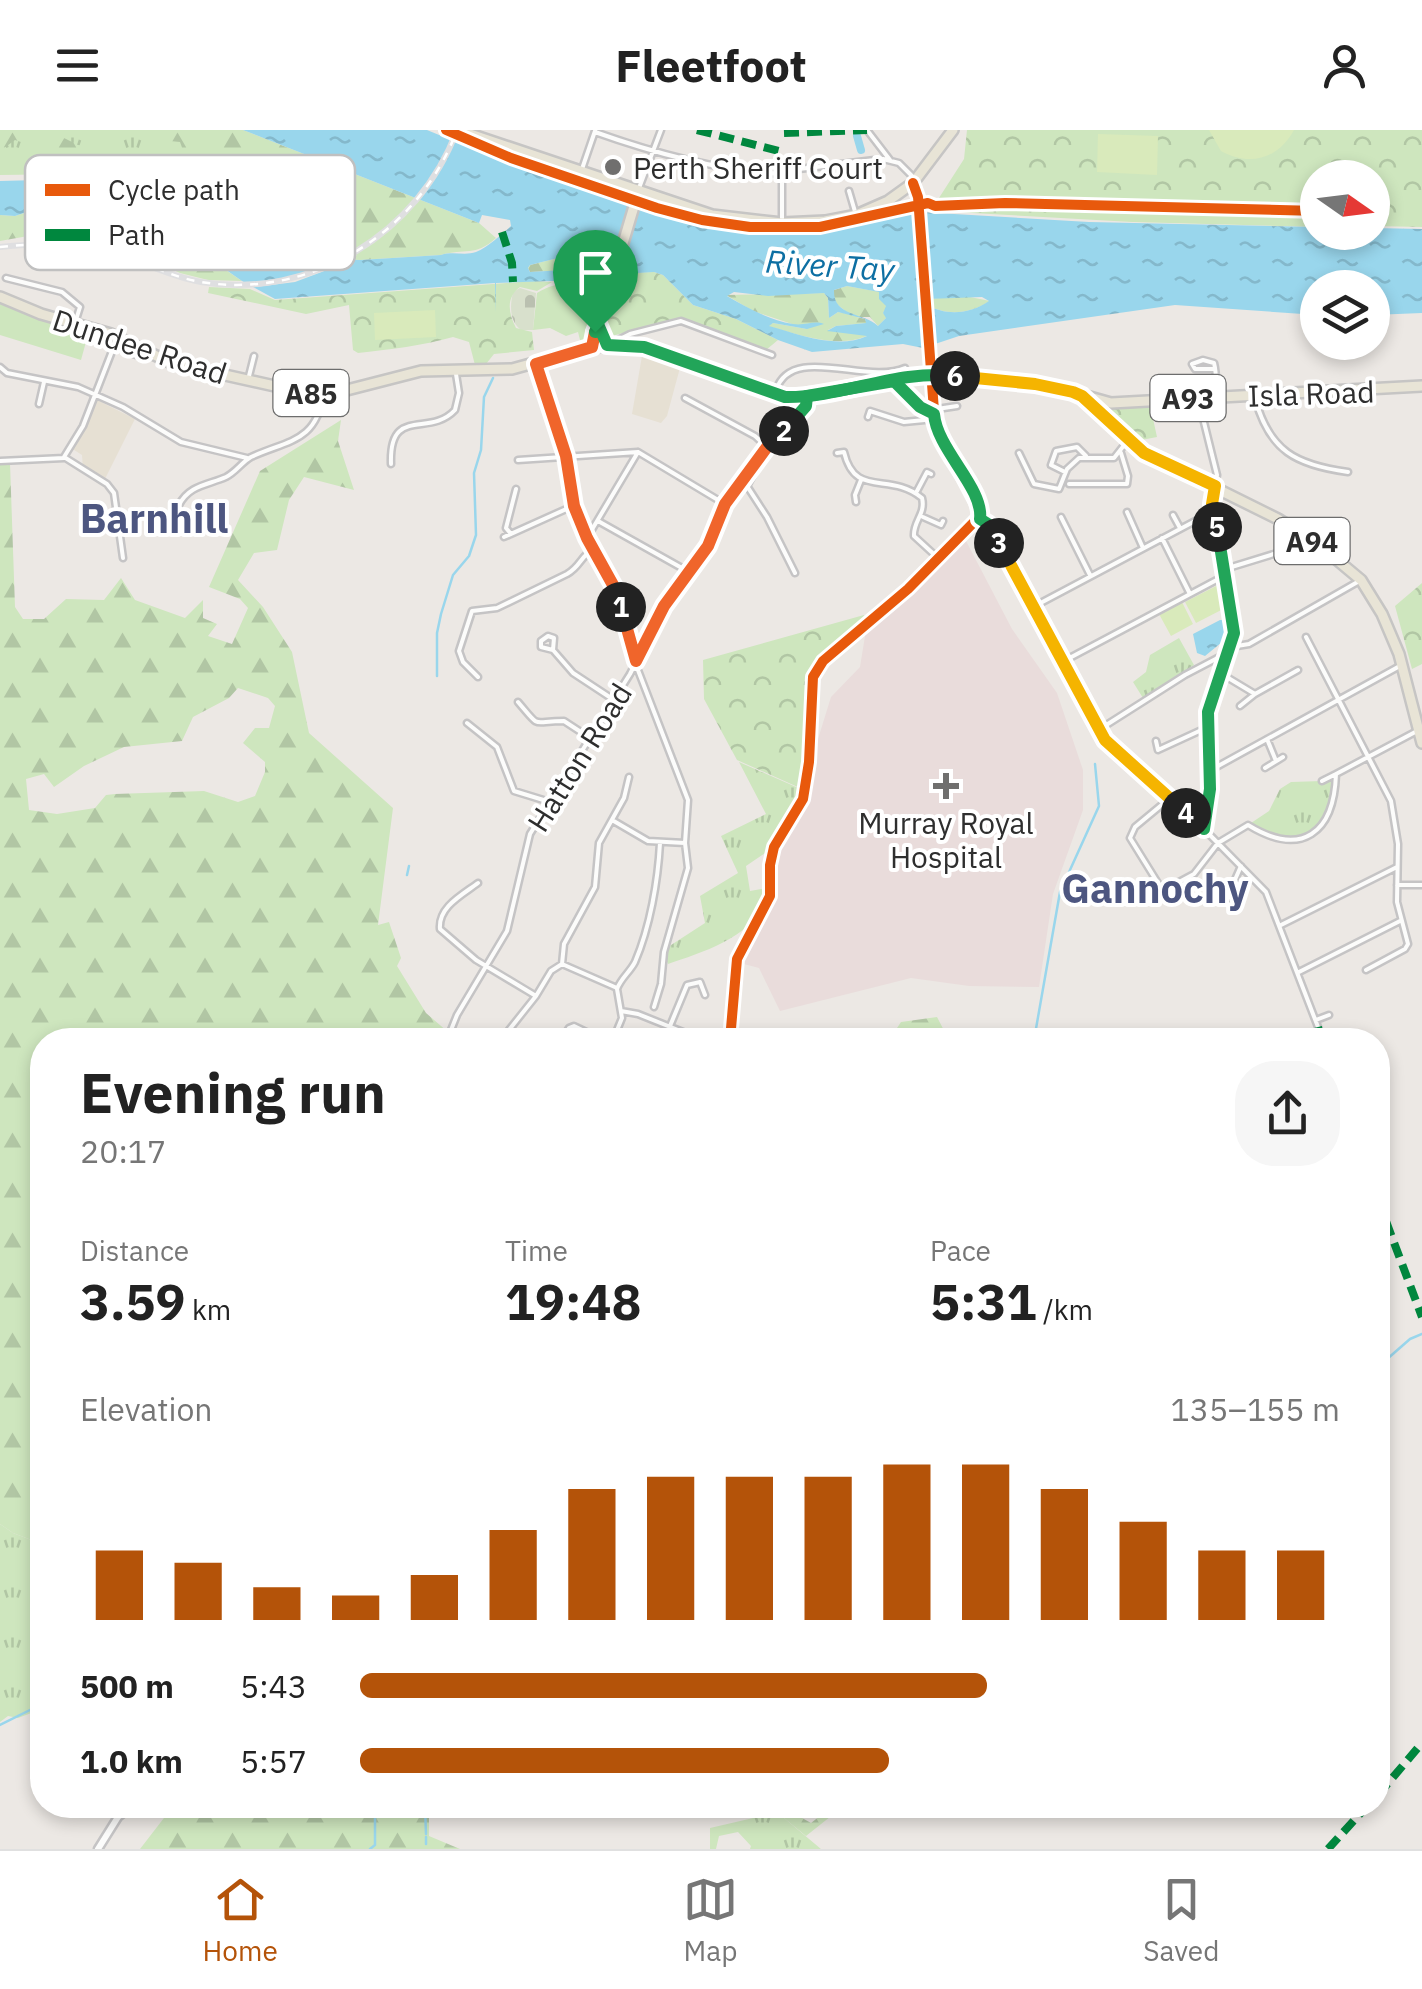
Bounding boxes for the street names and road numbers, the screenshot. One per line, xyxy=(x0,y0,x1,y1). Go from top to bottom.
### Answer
street label: Dundee Road xyxy=(48,300,232,392)
road number: A85 xyxy=(274,370,348,416)
street label: Isla Road xyxy=(1247,371,1375,415)
road number: A93 xyxy=(1150,375,1226,421)
road number: A94 xyxy=(1274,518,1350,564)
street label: Hatton Road xyxy=(518,676,640,838)

